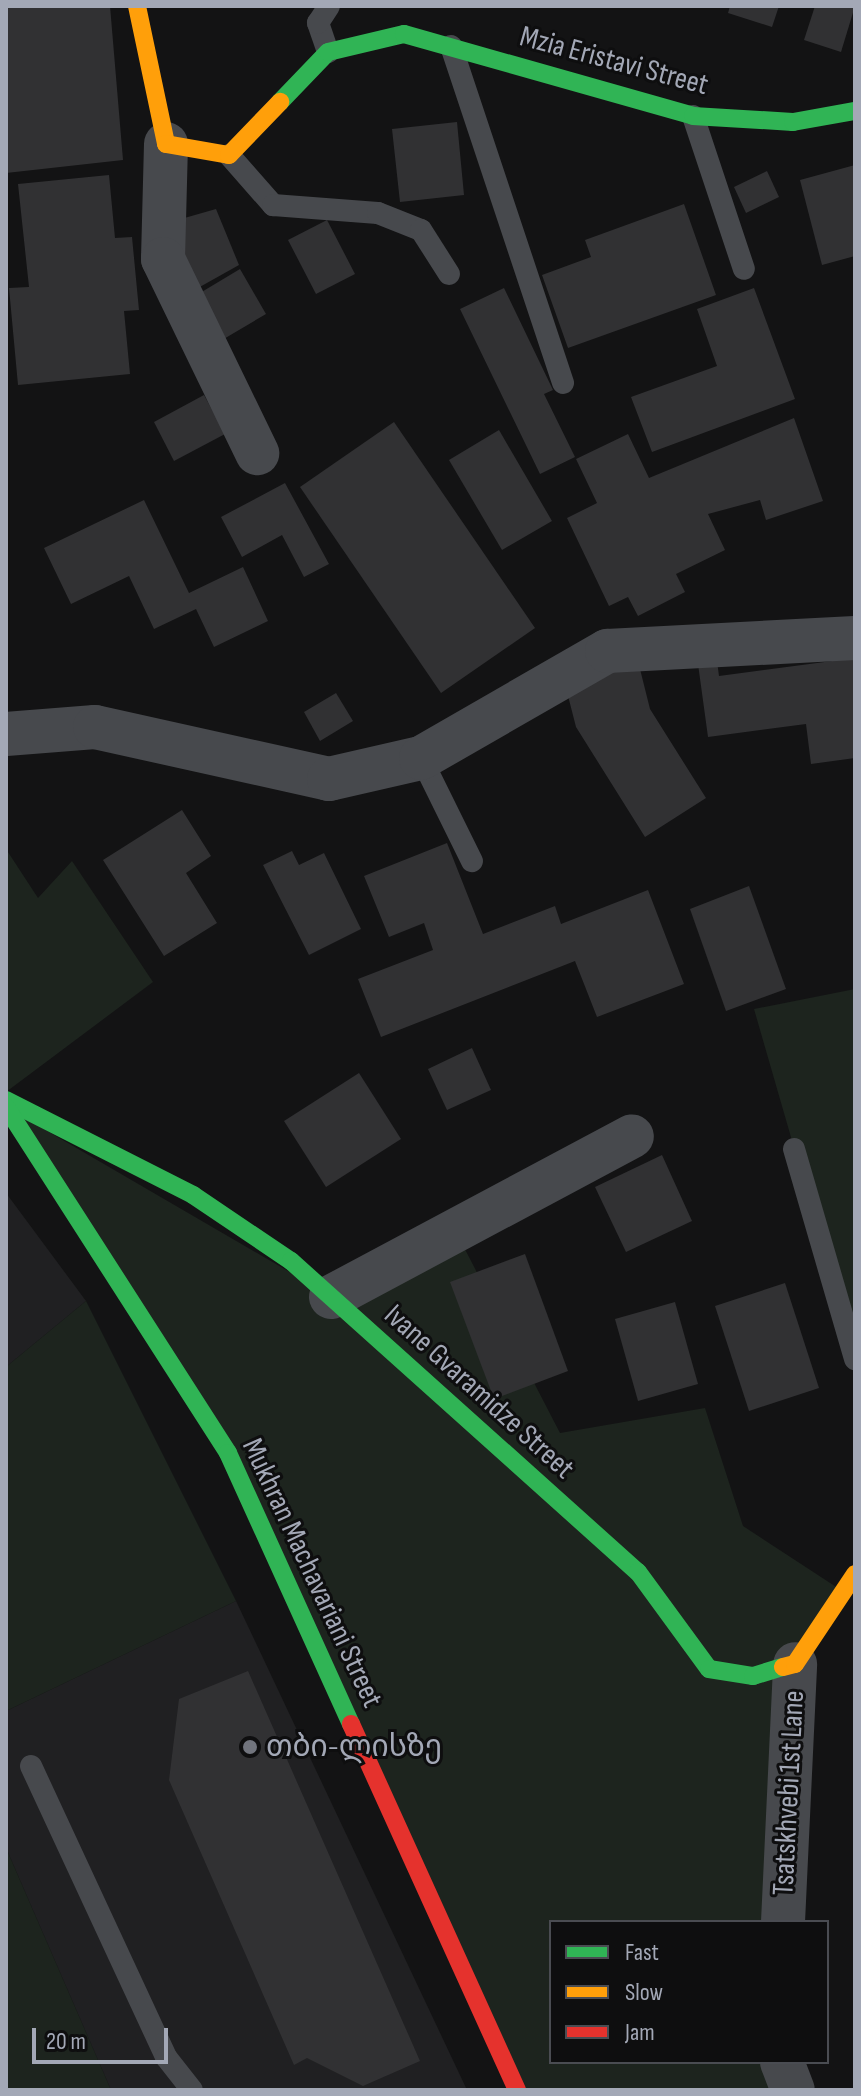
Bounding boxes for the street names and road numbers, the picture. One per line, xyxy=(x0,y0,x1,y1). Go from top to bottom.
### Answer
street label: Mzia Eristavi Street xyxy=(516,19,712,103)
street label: Ivane Gvaramidze Street xyxy=(377,1297,581,1487)
street label: Mukhran Machavariani Street xyxy=(234,1433,390,1713)
street label: Tsatskhvebi 1st Lane xyxy=(766,1689,812,1897)

